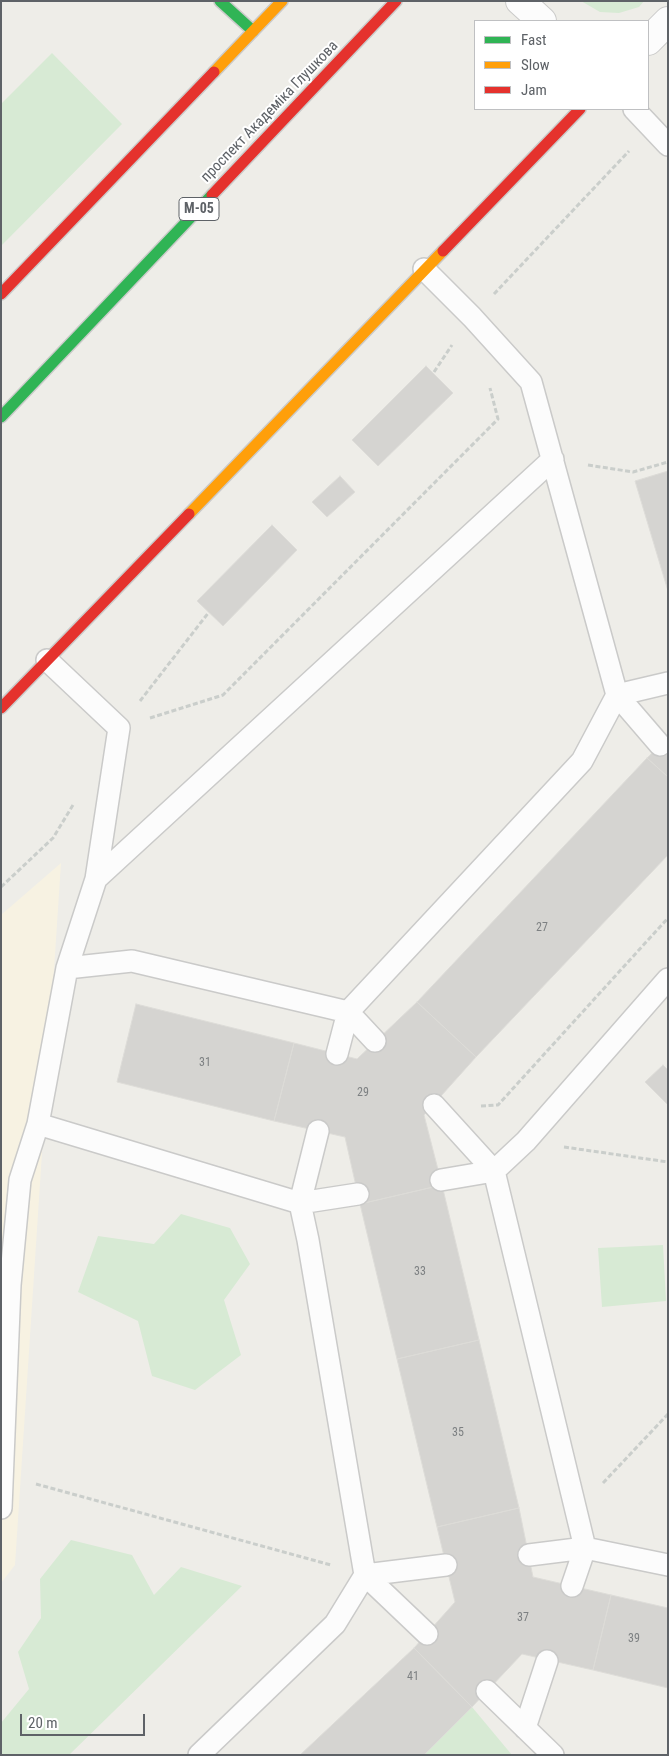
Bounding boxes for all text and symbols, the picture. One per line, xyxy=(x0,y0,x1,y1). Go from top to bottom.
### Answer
legend xyxy=(474,20,649,110)
text: Fast xyxy=(521,31,546,49)
street label: проспект Академіка Глушкова xyxy=(198,38,342,186)
text: Slow xyxy=(521,56,550,74)
text: Jam xyxy=(521,81,547,99)
road number: М-05 xyxy=(179,198,219,220)
house number: 27 xyxy=(536,921,548,935)
house number: 31 xyxy=(199,1056,211,1070)
house number: 29 xyxy=(357,1086,369,1100)
house number: 33 xyxy=(414,1265,426,1279)
house number: 35 xyxy=(452,1426,464,1440)
house number: 37 xyxy=(517,1611,529,1625)
house number: 39 xyxy=(628,1632,640,1646)
house number: 41 xyxy=(407,1670,419,1684)
scale bar xyxy=(22,1704,148,1736)
text: 20 m xyxy=(28,1714,58,1732)

